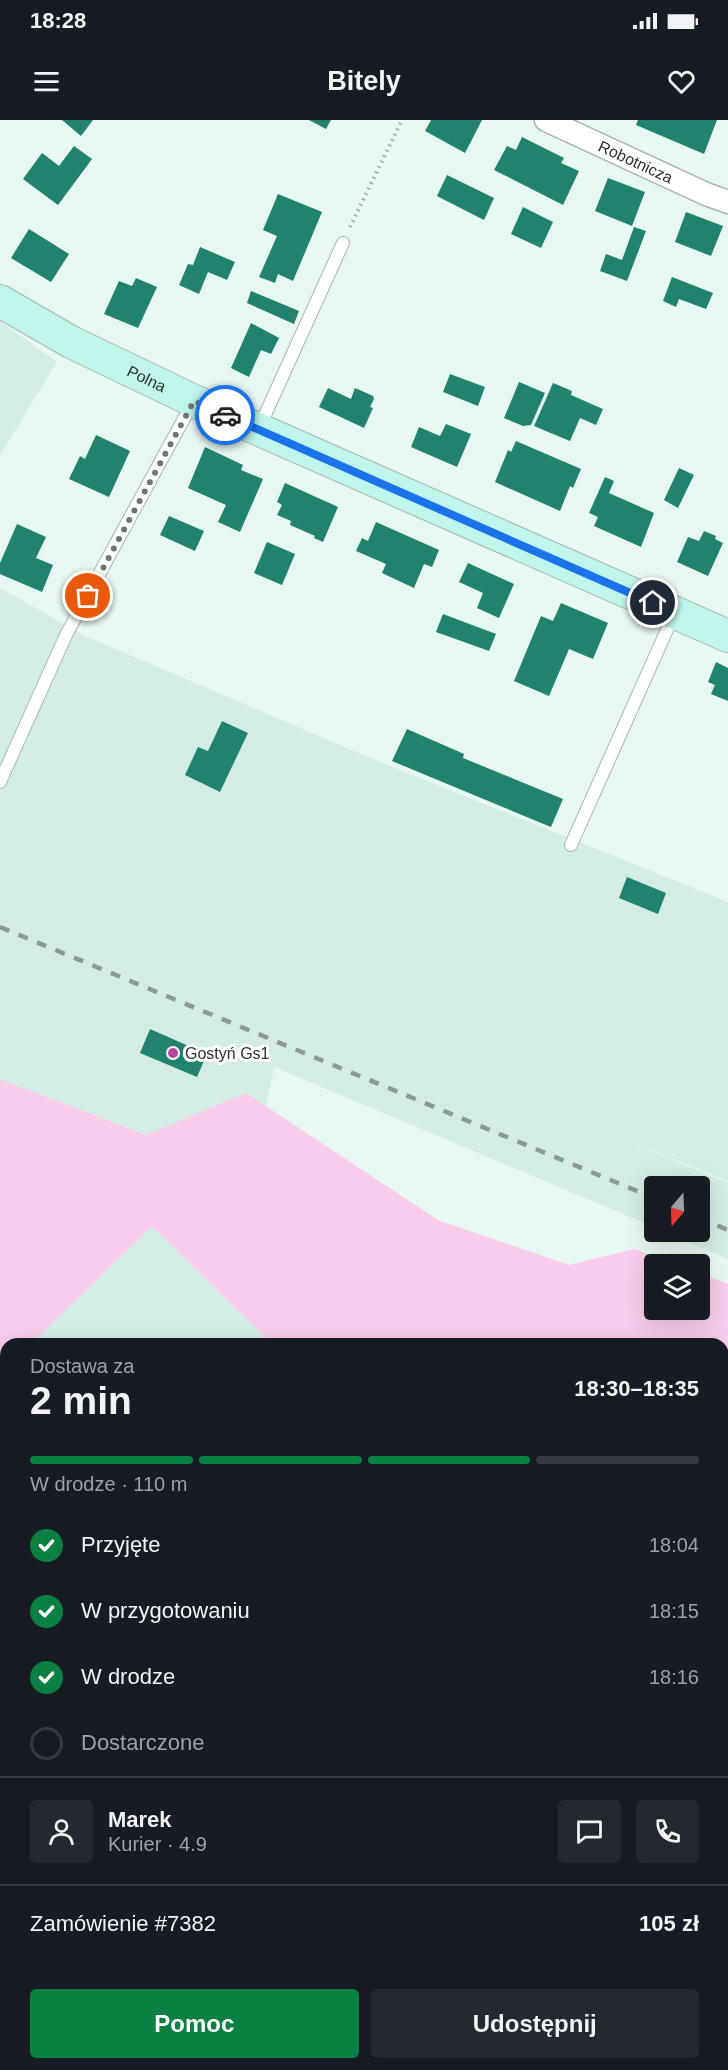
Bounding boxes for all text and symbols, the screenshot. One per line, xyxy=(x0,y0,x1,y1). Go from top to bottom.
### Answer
text: 18:28 xyxy=(30,8,86,33)
icon: menu xyxy=(30,65,63,98)
icon: heart xyxy=(665,65,698,98)
text: Bitely xyxy=(327,66,401,96)
street label: Robotnicza xyxy=(596,137,676,186)
street label: Polna xyxy=(125,362,169,395)
courier xyxy=(195,385,255,445)
icon: car xyxy=(209,399,242,432)
pin xyxy=(62,570,113,621)
pin xyxy=(627,577,678,628)
icon: bag xyxy=(71,579,104,612)
icon: home xyxy=(636,586,669,619)
place label: Gostyń Gs1 xyxy=(185,1045,270,1062)
marker: Gostyń Gs1 xyxy=(166,1046,180,1060)
north arrow xyxy=(644,1176,710,1242)
map controls xyxy=(644,1176,710,1320)
button: layers xyxy=(644,1254,710,1320)
text: Dostawa za xyxy=(30,1355,135,1377)
text: 18:30–18:35 xyxy=(574,1376,699,1401)
text: 2 min xyxy=(30,1379,132,1422)
text: W drodze · 110 m xyxy=(30,1473,187,1495)
icon: check xyxy=(30,1529,63,1562)
text: Przyjęte xyxy=(81,1532,160,1557)
text: 18:04 xyxy=(649,1534,699,1556)
icon: check xyxy=(30,1595,63,1628)
text: W przygotowaniu xyxy=(81,1598,250,1623)
text: 18:15 xyxy=(649,1600,699,1622)
icon: check xyxy=(30,1661,63,1694)
text: W drodze xyxy=(81,1664,175,1689)
text: 18:16 xyxy=(649,1666,699,1688)
text: Dostarczone xyxy=(81,1730,205,1755)
button: person xyxy=(30,1800,93,1863)
button: chat xyxy=(558,1800,621,1863)
button: phone xyxy=(636,1800,699,1863)
text: Marek xyxy=(108,1807,172,1832)
text: Kurier · 4.9 xyxy=(108,1833,207,1855)
text: Zamówienie #7382 xyxy=(30,1911,216,1936)
text: 105 zł xyxy=(639,1911,699,1936)
button: Pomoc xyxy=(30,1989,359,2058)
button: Udostępnij xyxy=(371,1989,699,2058)

